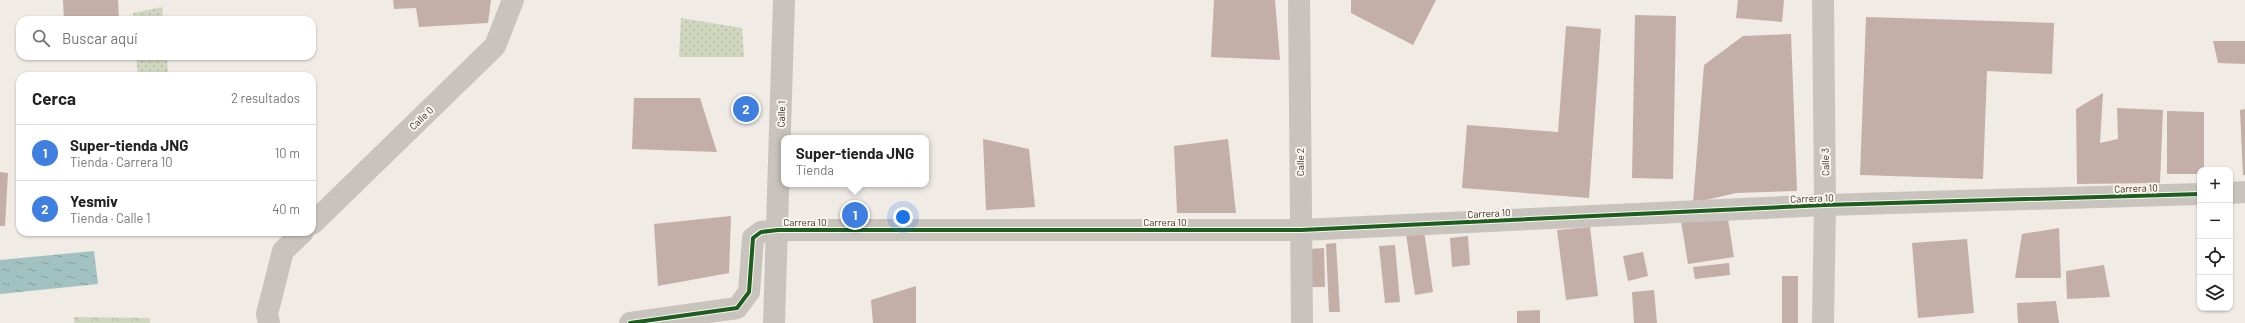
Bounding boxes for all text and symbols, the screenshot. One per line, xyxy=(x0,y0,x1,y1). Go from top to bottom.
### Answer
search box xyxy=(16,16,316,60)
icon: search xyxy=(30,27,52,49)
text: Buscar aquí xyxy=(62,29,138,47)
text: Cerca xyxy=(32,88,76,108)
text: 2 resultados xyxy=(231,90,300,106)
pin: 2 xyxy=(733,94,759,124)
street label: Calle 1 xyxy=(775,101,787,127)
street label: Calle 0 xyxy=(407,104,435,132)
popup xyxy=(781,135,929,187)
text: Super-tienda JNG xyxy=(70,136,188,154)
text: Super-tienda JNG xyxy=(796,144,914,162)
text: 1 xyxy=(43,145,47,161)
text: 10 m xyxy=(275,145,300,161)
street label: Calle 2 xyxy=(1294,148,1306,176)
street label: Calle 3 xyxy=(1819,148,1831,176)
text: Tienda · Carrera 10 xyxy=(70,154,173,170)
text: Tienda xyxy=(796,162,834,178)
map controls xyxy=(2197,167,2233,311)
button: + xyxy=(2197,167,2233,203)
street label: Carrera 10 xyxy=(2114,181,2158,195)
street label: Carrera 10 xyxy=(1790,191,1834,205)
text: Yesmiv xyxy=(70,192,118,210)
pin: 1 xyxy=(842,200,868,230)
text: 2 xyxy=(41,201,49,217)
text: 40 m xyxy=(272,201,300,217)
button: − xyxy=(2197,203,2233,239)
street label: Carrera 10 xyxy=(1467,206,1511,220)
your location xyxy=(893,207,913,227)
text: Tienda · Calle 1 xyxy=(70,210,151,226)
street label: Carrera 10 xyxy=(783,216,827,228)
street label: Carrera 10 xyxy=(1143,216,1187,228)
button: locate xyxy=(2197,239,2233,275)
button: layers xyxy=(2197,275,2233,311)

